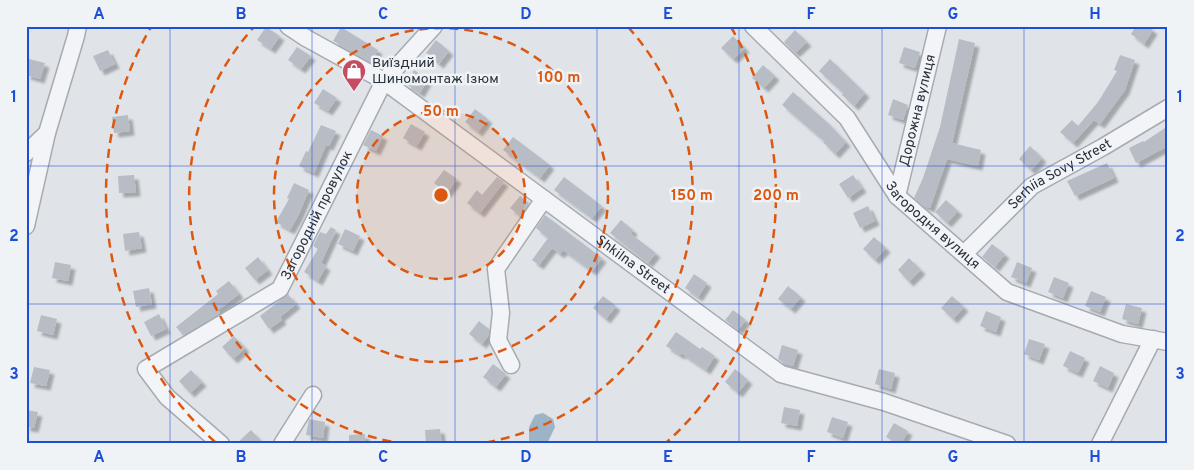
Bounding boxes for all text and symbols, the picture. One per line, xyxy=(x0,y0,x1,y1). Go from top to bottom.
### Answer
text: A xyxy=(93,5,105,25)
text: B xyxy=(235,5,247,25)
text: C xyxy=(378,5,388,25)
text: D xyxy=(520,5,532,25)
text: E xyxy=(663,5,673,25)
text: F xyxy=(806,5,816,25)
text: G xyxy=(948,5,958,25)
text: H xyxy=(1089,5,1101,25)
street label: Дорожна вулиця xyxy=(896,53,939,168)
place label: Виїздний Шиномонтаж Ізюм xyxy=(372,55,499,88)
shop icon: Виїздний Шиномонтаж Ізюм xyxy=(341,58,367,92)
text: 100 m xyxy=(538,69,580,88)
text: 1 xyxy=(11,88,17,108)
text: 1 xyxy=(1177,88,1183,108)
text: 50 m xyxy=(423,103,459,122)
street label: Serhiia Sovy Street xyxy=(1005,135,1115,213)
street label: Загородній провулок xyxy=(277,148,356,283)
street label: Загородня вулиця xyxy=(881,178,984,273)
centre of rings xyxy=(432,186,450,204)
text: 150 m xyxy=(671,187,713,206)
text: 200 m xyxy=(753,187,799,206)
text: 2 xyxy=(9,227,19,247)
text: 2 xyxy=(1175,227,1185,247)
street label: Shkilna Street xyxy=(592,232,673,298)
text: 3 xyxy=(9,365,19,385)
text: 3 xyxy=(1175,365,1185,385)
text: A xyxy=(93,448,105,468)
text: B xyxy=(235,448,247,468)
text: C xyxy=(378,448,388,468)
text: D xyxy=(520,448,532,468)
text: E xyxy=(663,448,673,468)
text: F xyxy=(806,448,816,468)
text: G xyxy=(948,448,958,468)
text: H xyxy=(1089,448,1101,468)

